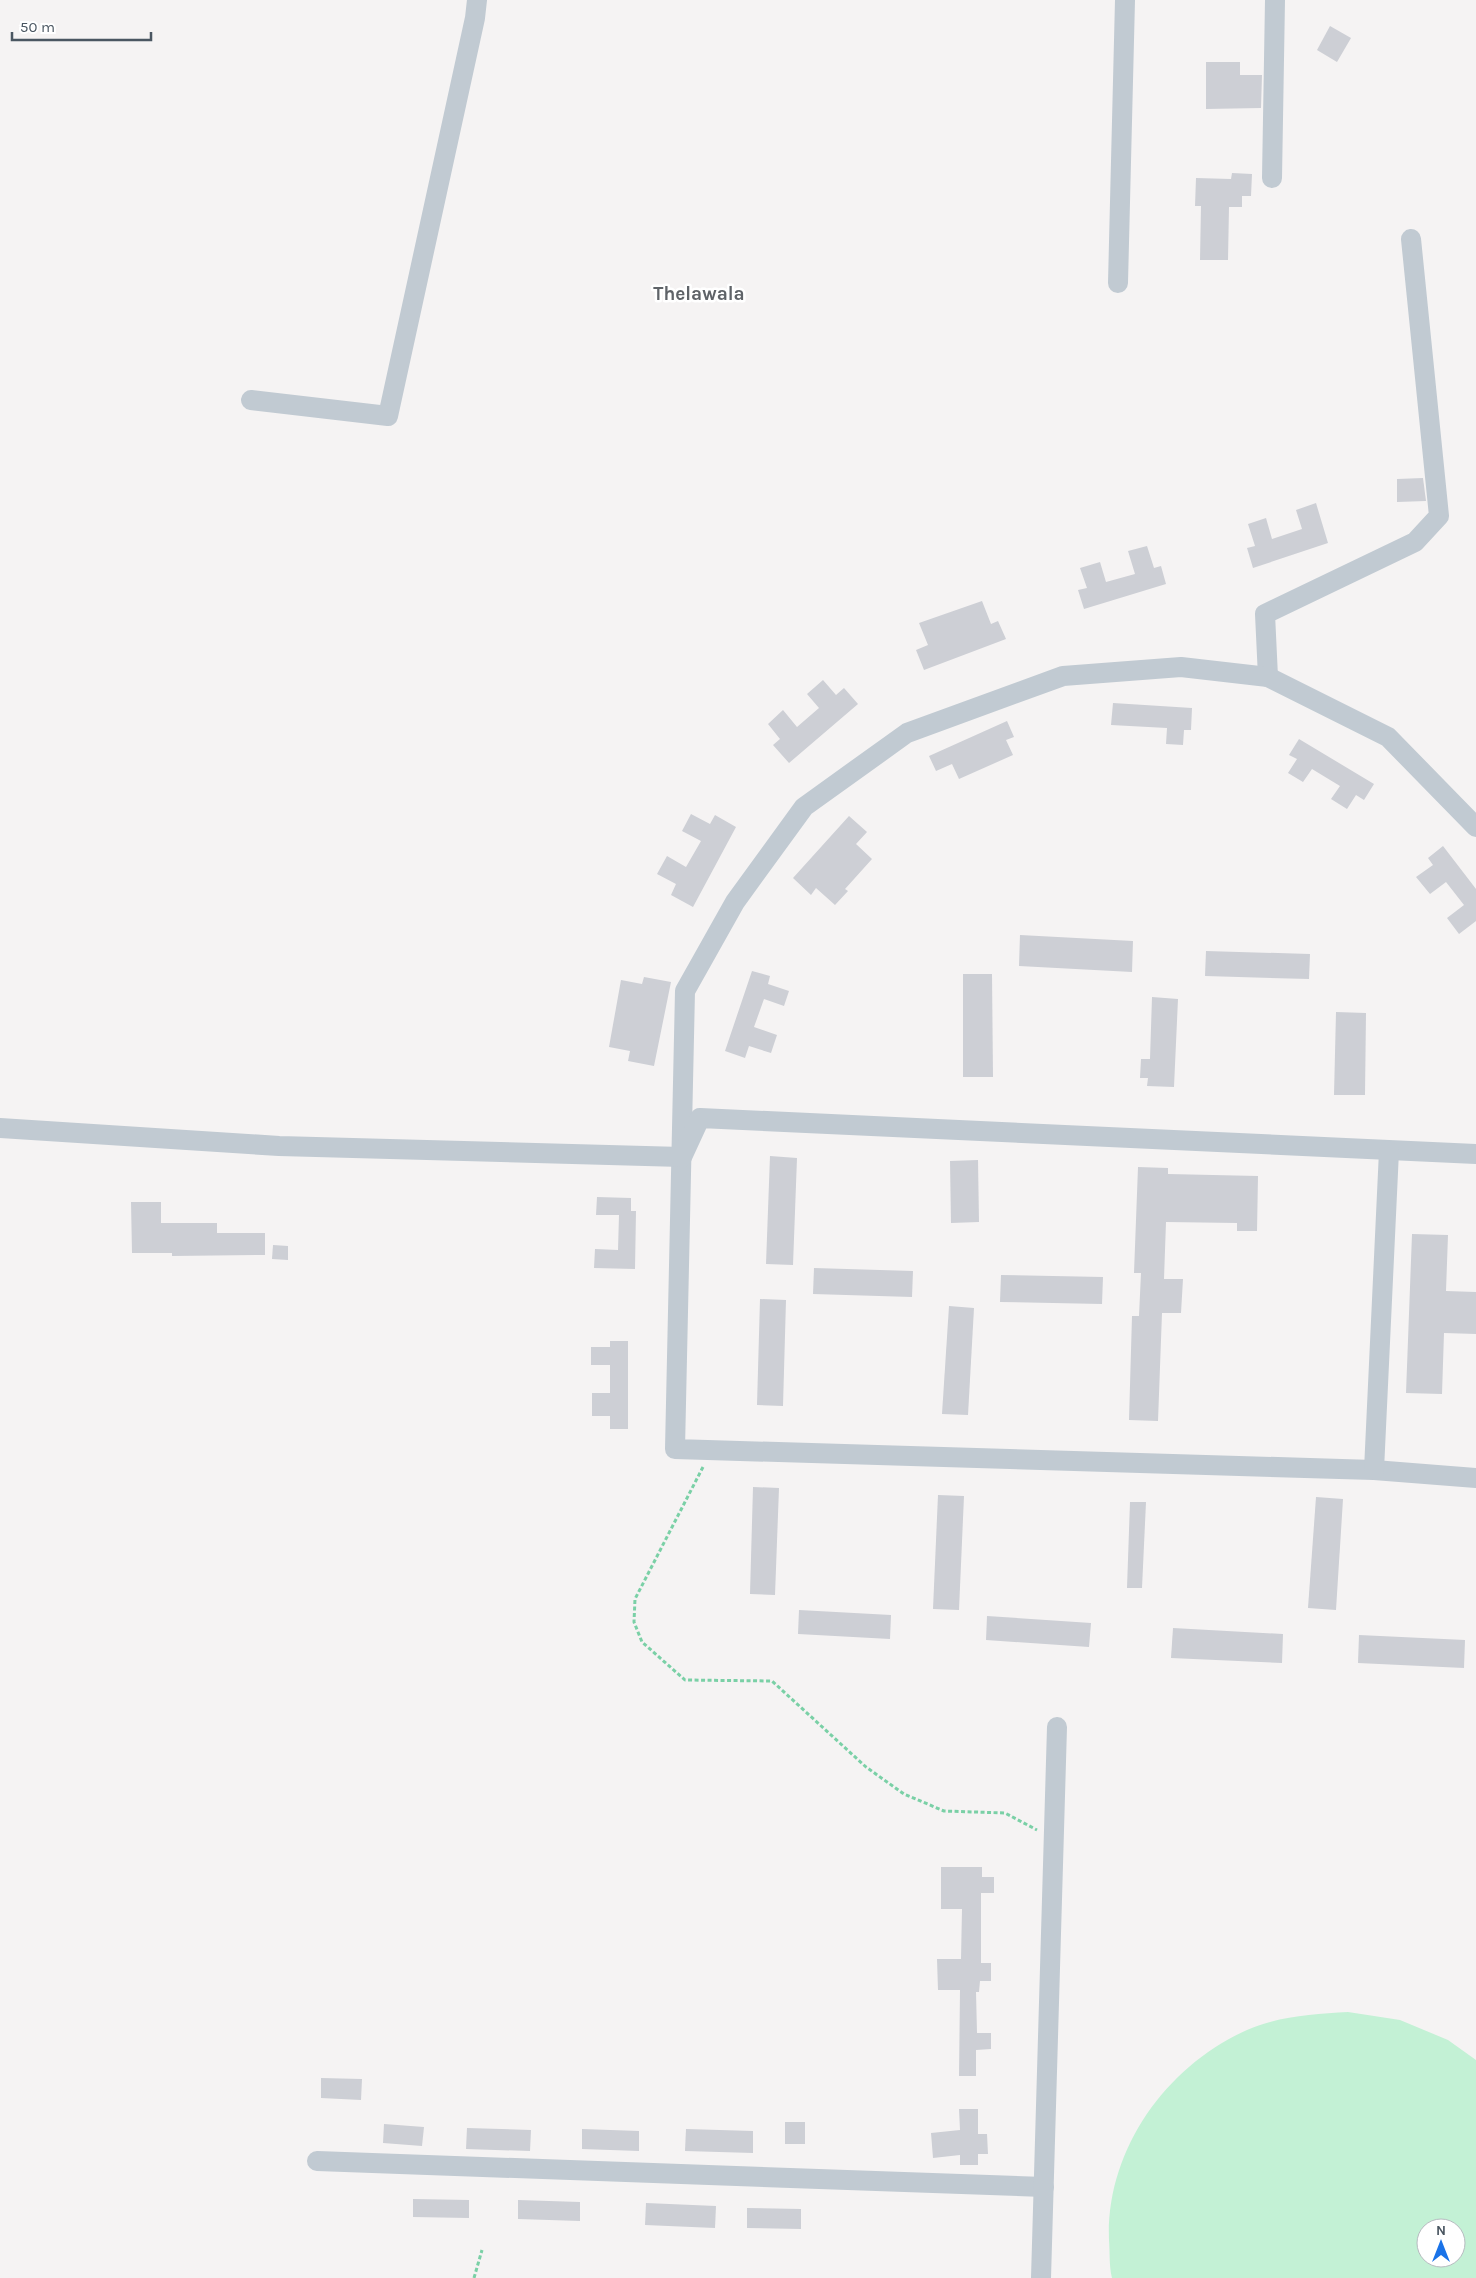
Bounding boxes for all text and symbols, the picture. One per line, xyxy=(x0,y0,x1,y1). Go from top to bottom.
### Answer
scale bar xyxy=(12,10,151,42)
text: 50 m xyxy=(20,18,55,36)
district label: Thelawala xyxy=(653,283,745,305)
north arrow xyxy=(1416,2218,1466,2268)
text: N xyxy=(1436,2222,1446,2239)

